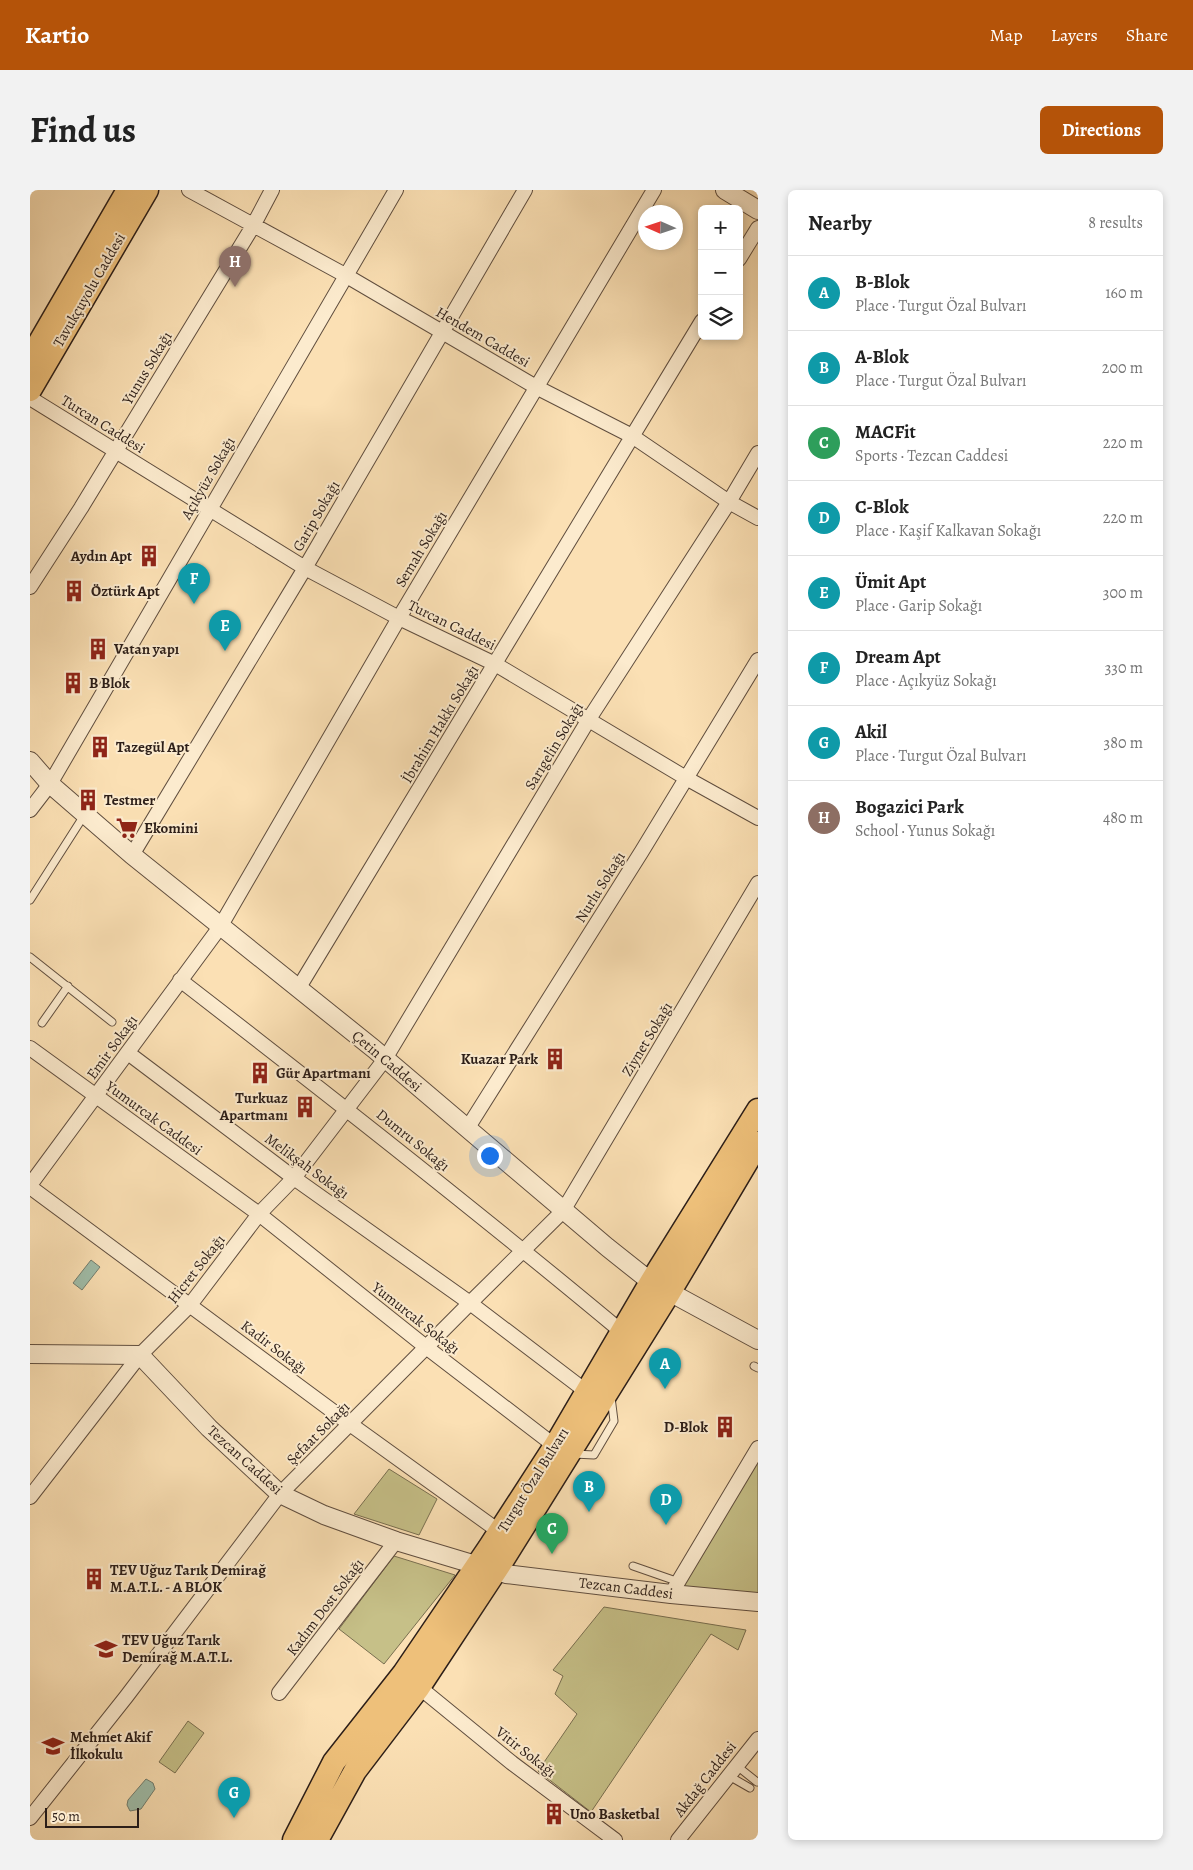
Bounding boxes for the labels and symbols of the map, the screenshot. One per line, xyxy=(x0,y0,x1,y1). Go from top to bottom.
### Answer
north arrow xyxy=(638,205,683,250)
street label: Tavukçuyolu Caddesi xyxy=(48,229,130,351)
pin: H xyxy=(219,246,251,287)
street label: Hendem Caddesi xyxy=(432,302,534,372)
street label: Yunus Sokağı xyxy=(117,328,177,409)
street label: Turcan Caddesi xyxy=(57,390,149,458)
street label: Açıkyüz Sokağı xyxy=(176,433,240,524)
street label: Garip Sokağı xyxy=(288,477,344,555)
street label: Semah Sokağı xyxy=(390,507,452,591)
building icon: Aydın Apt xyxy=(136,543,162,569)
place label: Aydın Apt xyxy=(70,546,132,566)
pin: F xyxy=(178,563,210,604)
building icon: Öztürk Apt xyxy=(61,578,87,604)
place label: Öztürk Apt xyxy=(91,581,160,601)
street label: Turcan Caddesi xyxy=(405,595,499,655)
pin: E xyxy=(209,610,241,651)
building icon: Vatan yapı xyxy=(85,636,111,662)
place label: Vatan yapı xyxy=(113,639,180,659)
street label: İbrahim Hakkı Sokağı xyxy=(397,661,483,787)
building icon: B Blok xyxy=(60,670,86,696)
place label: B Blok xyxy=(89,673,130,693)
street label: Sarıgelin Sokağı xyxy=(520,698,588,794)
building icon: Tazegül Apt xyxy=(87,734,113,760)
place label: Tazegül Apt xyxy=(116,737,189,757)
building icon: Testmer xyxy=(75,787,101,813)
place label: Testmer xyxy=(104,790,156,810)
supermarket icon: Ekomini xyxy=(114,815,140,841)
place label: Ekomini xyxy=(144,818,199,838)
street label: Nurlu Sokağı xyxy=(570,848,630,926)
street label: Ziynet Sokağı xyxy=(617,998,677,1080)
street label: Emir Sokağı xyxy=(82,1011,142,1083)
street label: Çetin Caddesi xyxy=(348,1026,426,1096)
building icon: Kuazar Park xyxy=(542,1046,568,1072)
place label: Kuazar Park xyxy=(461,1049,538,1069)
building icon: Gür Apartmanı xyxy=(247,1060,273,1086)
place label: Gür Apartmanı xyxy=(276,1063,371,1083)
street label: Yumurcak Caddesi xyxy=(101,1076,206,1160)
place label: Turkuaz Apartmanı xyxy=(219,1088,289,1125)
building icon: Turkuaz Apartmanı xyxy=(292,1094,318,1120)
street label: Dumru Sokağı xyxy=(372,1104,454,1176)
street label: Melikşah Sokağı xyxy=(261,1129,353,1203)
your location xyxy=(477,1143,503,1169)
street label: Hicret Sokağı xyxy=(163,1230,229,1308)
street label: Yumurcak Sokağı xyxy=(367,1277,464,1359)
street label: Kadir Sokağı xyxy=(237,1315,311,1379)
pin: A xyxy=(649,1348,681,1389)
street label: Şefaat Sokağı xyxy=(282,1397,354,1469)
building icon: D-Blok xyxy=(712,1414,738,1440)
place label: D-Blok xyxy=(664,1417,708,1437)
street label: Tezcan Caddesi xyxy=(203,1421,287,1499)
street label: Turgut Özal Bulvarı xyxy=(493,1424,573,1536)
pin: B xyxy=(573,1471,605,1512)
pin: D xyxy=(650,1484,682,1525)
pin: C xyxy=(536,1513,568,1554)
street label: Kadım Dost Sokağı xyxy=(282,1554,368,1660)
place label: TEV Uğuz Tarık Demirağ M.A.T.L. - A BLOK xyxy=(110,1560,266,1597)
building icon: TEV Uğuz Tarık Demirağ M.A.T.L. - A BLOK xyxy=(81,1566,107,1592)
street label: Tezcan Caddesi xyxy=(578,1572,674,1604)
place label: TEV Uğuz Tarık Demirağ M.A.T.L. xyxy=(122,1630,233,1667)
school or university icon: TEV Uğuz Tarık Demirağ M.A.T.L. xyxy=(93,1636,119,1662)
street label: Vitir Sokağı xyxy=(491,1721,560,1782)
place label: Mehmet Akif İlkokulu xyxy=(70,1727,153,1764)
school or university icon: Mehmet Akif İlkokulu xyxy=(40,1733,66,1759)
street label: Akdağ Caddesi xyxy=(669,1737,741,1822)
pin: G xyxy=(218,1777,250,1818)
building icon: Uno Basketbal xyxy=(541,1801,567,1827)
place label: Uno Basketbal xyxy=(570,1804,660,1824)
scale bar xyxy=(45,1805,139,1828)

